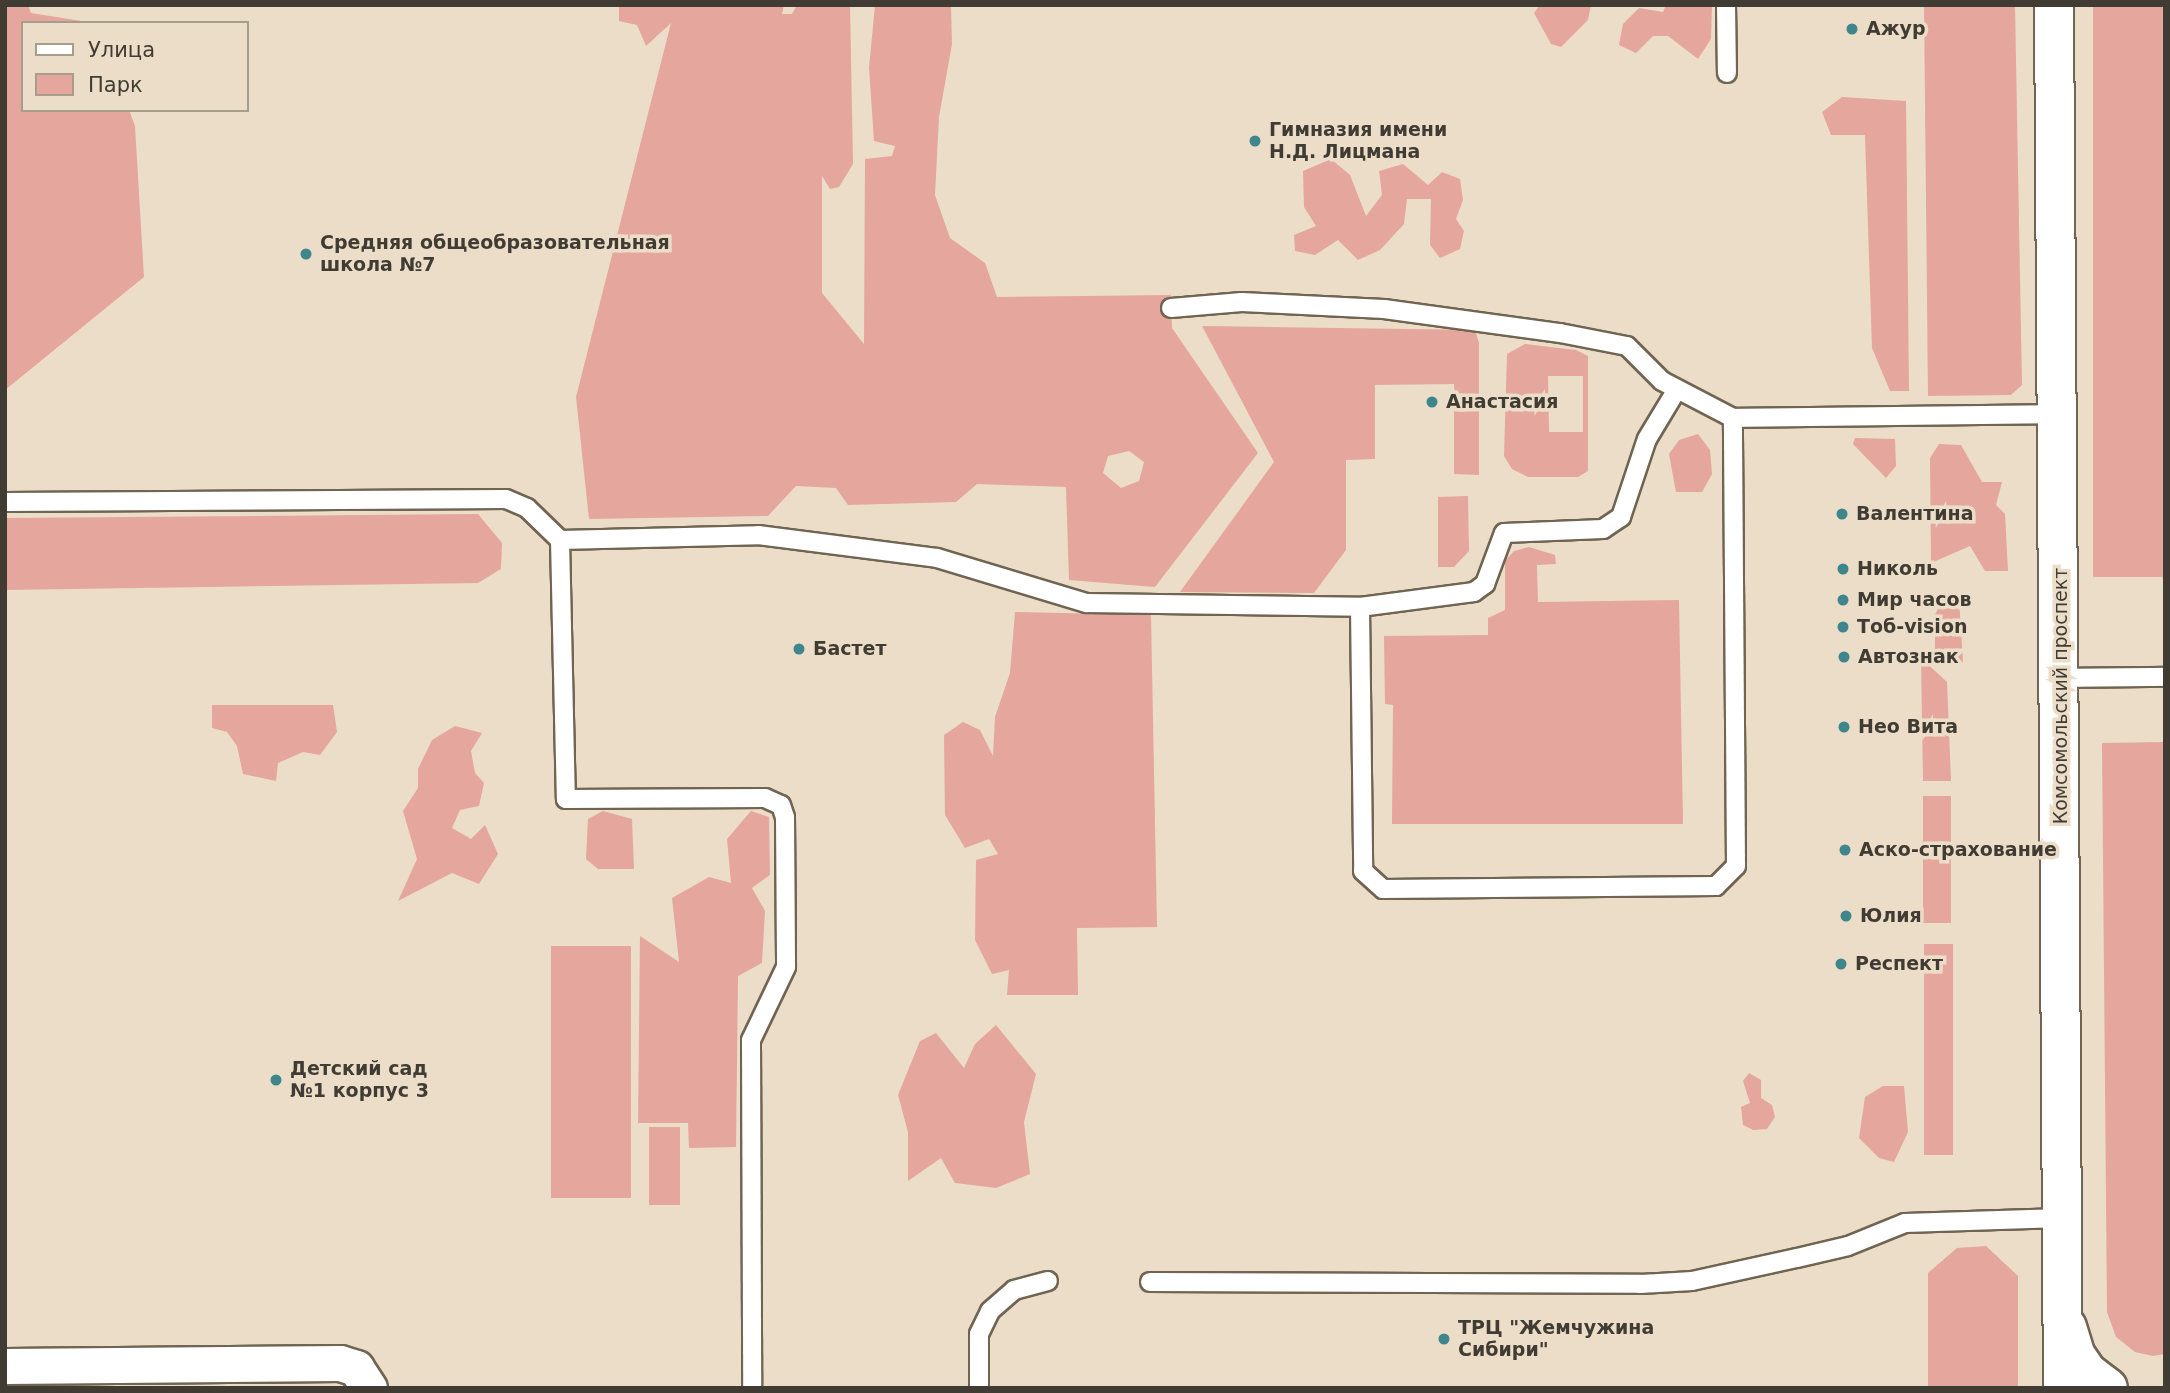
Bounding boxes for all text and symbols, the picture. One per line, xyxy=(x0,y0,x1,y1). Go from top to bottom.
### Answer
place label: Ажур xyxy=(1866,18,1926,40)
legend xyxy=(21,21,248,112)
marker: Ажур xyxy=(1844,21,1860,37)
text: Улица xyxy=(88,38,155,62)
text: Парк xyxy=(88,73,143,97)
place label: Гимназия имени Н.Д. Лицмана xyxy=(1269,119,1447,163)
marker: Гимназия имени Н.Д. Лицмана xyxy=(1247,133,1263,149)
place label: Средняя общеобразовательная школа №7 xyxy=(320,232,670,276)
marker: Средняя общеобразовательная школа №7 xyxy=(298,246,314,262)
place label: Анастасия xyxy=(1446,391,1559,413)
marker: Анастасия xyxy=(1424,394,1440,410)
place label: Валентина xyxy=(1856,503,1974,525)
marker: Валентина xyxy=(1834,506,1850,522)
place label: Николь xyxy=(1857,558,1938,580)
marker: Николь xyxy=(1835,561,1851,577)
street label: Комсомольский проспект xyxy=(2050,568,2072,824)
place label: Мир часов xyxy=(1857,589,1972,611)
marker: Мир часов xyxy=(1835,592,1851,608)
place label: Тоб-vision xyxy=(1857,616,1967,638)
marker: Тоб-vision xyxy=(1835,619,1851,635)
place label: Бастет xyxy=(813,638,886,660)
marker: Бастет xyxy=(791,641,807,657)
place label: Автознак xyxy=(1858,646,1959,668)
marker: Автознак xyxy=(1836,649,1852,665)
place label: Нео Вита xyxy=(1858,716,1958,738)
marker: Нео Вита xyxy=(1836,719,1852,735)
place label: Аско-страхование xyxy=(1859,839,2057,861)
marker: Аско-страхование xyxy=(1837,842,1853,858)
place label: Юлия xyxy=(1860,905,1922,927)
marker: Юлия xyxy=(1838,908,1854,924)
place label: Респект xyxy=(1855,953,1943,975)
marker: Респект xyxy=(1833,956,1849,972)
place label: Детский сад №1 корпус 3 xyxy=(290,1058,429,1102)
marker: Детский сад №1 корпус 3 xyxy=(268,1072,284,1088)
place label: ТРЦ "Жемчужина Сибири" xyxy=(1458,1317,1654,1361)
marker: ТРЦ "Жемчужина Сибири" xyxy=(1436,1331,1452,1347)

